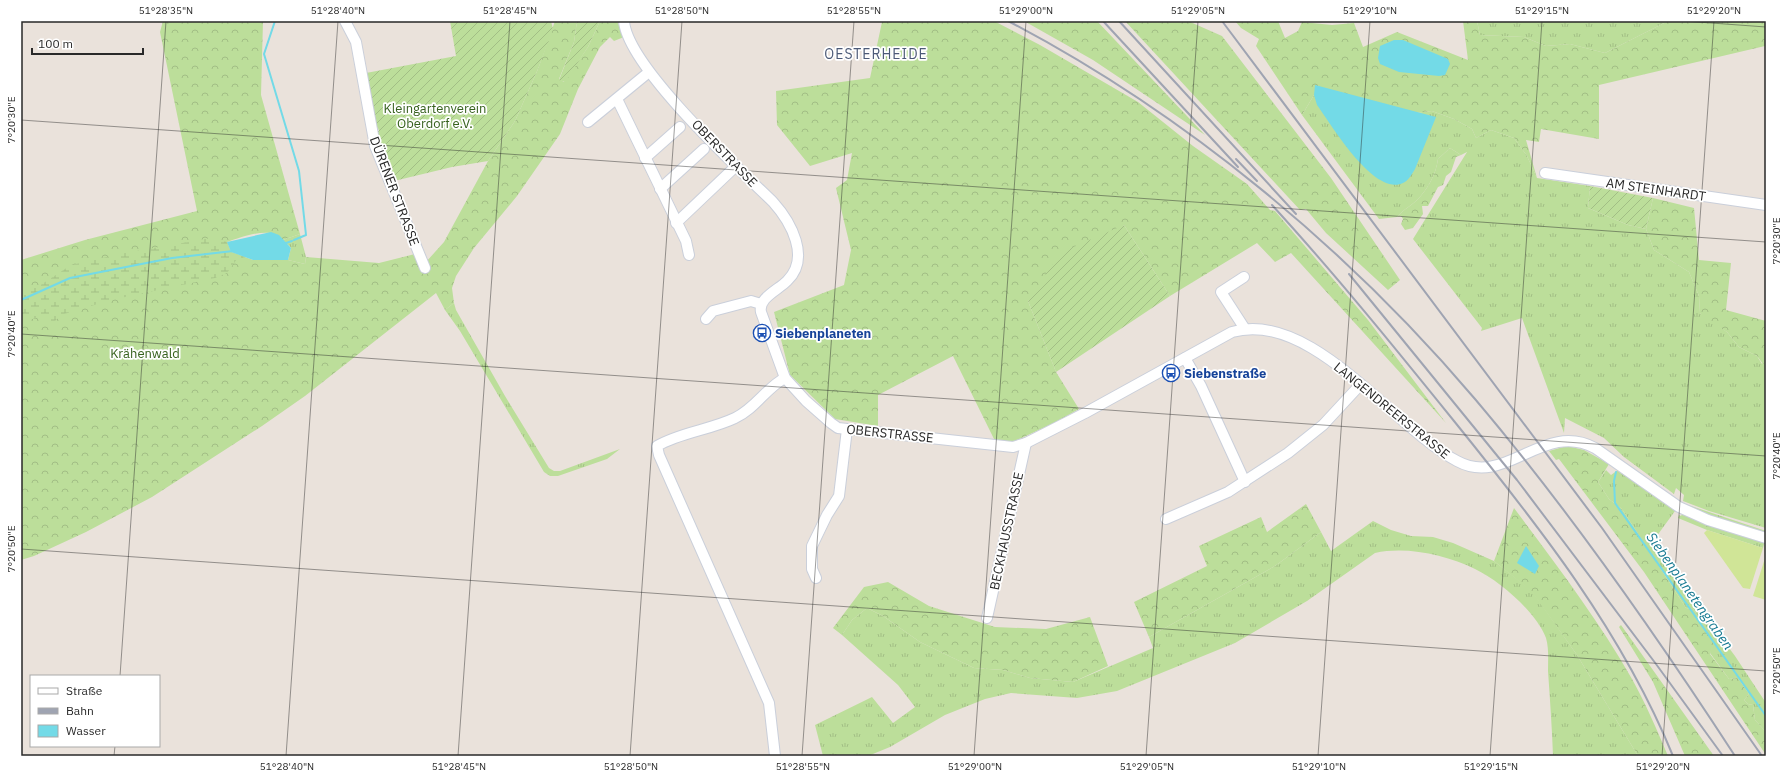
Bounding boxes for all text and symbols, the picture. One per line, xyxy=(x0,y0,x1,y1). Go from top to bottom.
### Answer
text: 51°28'35"N xyxy=(139,4,193,17)
text: 51°28'40"N xyxy=(311,4,365,17)
text: 51°28'45"N xyxy=(483,4,537,17)
text: 51°28'50"N xyxy=(655,4,709,17)
text: 51°28'55"N xyxy=(827,4,881,17)
text: 51°29'00"N xyxy=(999,4,1053,17)
text: 51°29'05"N xyxy=(1171,4,1225,17)
text: 51°29'10"N xyxy=(1343,4,1397,17)
text: 51°29'15"N xyxy=(1515,4,1569,17)
text: 51°29'20"N xyxy=(1687,4,1741,17)
scale bar xyxy=(32,30,143,56)
text: 100 m xyxy=(38,36,73,51)
district label: OESTERHEIDE xyxy=(824,45,928,63)
text: 7°20'30"E xyxy=(5,96,18,144)
park label: Kleingartenverein Oberdorf e.V. xyxy=(384,100,486,132)
street label: OBERSTRASSE xyxy=(688,116,761,191)
street label: DÜRENER STRASSE xyxy=(366,134,423,248)
street label: AM STEINHARDT xyxy=(1605,174,1707,205)
text: 7°20'30"E xyxy=(1770,217,1783,265)
text: 7°20'40"E xyxy=(5,310,18,358)
bus stop icon: Siebenplaneten xyxy=(752,323,772,343)
place label: Siebenplaneten xyxy=(775,325,871,342)
park label: Krähenwald xyxy=(110,345,180,362)
street label: LANGENDREERSTRASSE xyxy=(1330,358,1453,463)
bus stop icon: Siebenstraße xyxy=(1161,363,1181,383)
place label: Siebenstraße xyxy=(1184,365,1266,382)
street label: OBERSTRASSE xyxy=(845,420,934,447)
text: 7°20'40"E xyxy=(1770,432,1783,480)
street label: BECKHAUSSTRASSE xyxy=(986,471,1027,592)
text: 7°20'50"E xyxy=(5,525,18,573)
water label: Siebenplanetengraben xyxy=(1643,529,1737,653)
text: 7°20'50"E xyxy=(1770,647,1783,695)
legend xyxy=(30,675,160,747)
text: Straße xyxy=(66,683,103,698)
text: Bahn xyxy=(66,703,94,718)
text: Wasser xyxy=(66,723,106,738)
text: 51°28'40"N xyxy=(260,760,314,773)
text: 51°28'45"N xyxy=(432,760,486,773)
text: 51°28'50"N xyxy=(604,760,658,773)
text: 51°28'55"N xyxy=(776,760,830,773)
text: 51°29'00"N xyxy=(948,760,1002,773)
text: 51°29'05"N xyxy=(1120,760,1174,773)
text: 51°29'10"N xyxy=(1292,760,1346,773)
text: 51°29'15"N xyxy=(1464,760,1518,773)
text: 51°29'20"N xyxy=(1636,760,1690,773)

